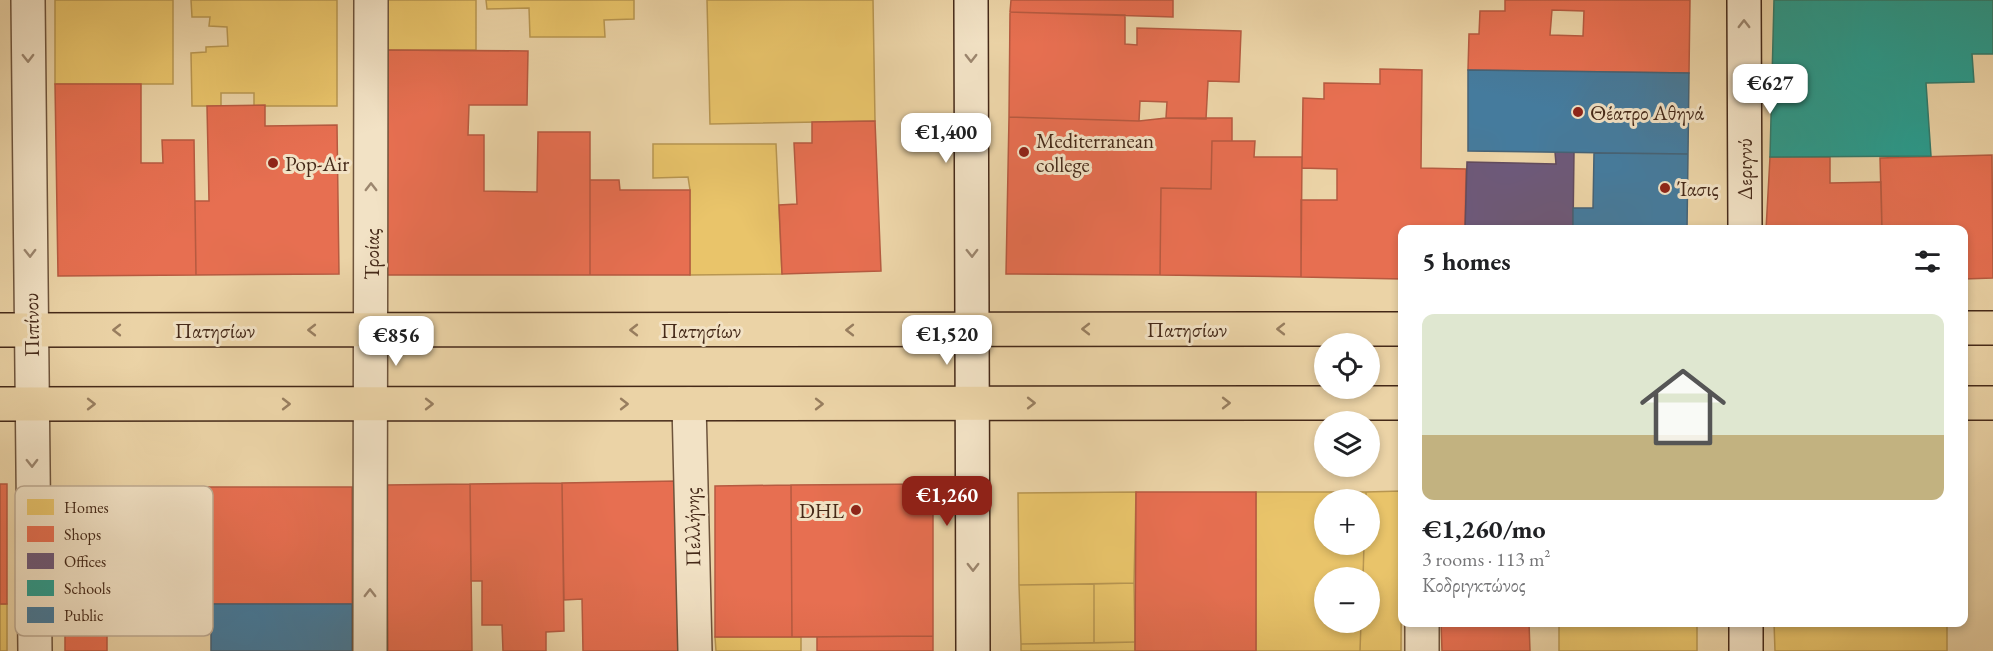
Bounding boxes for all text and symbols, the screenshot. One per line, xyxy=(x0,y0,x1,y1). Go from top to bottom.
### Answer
one-way arrow xyxy=(1738,20,1750,29)
one-way arrow xyxy=(22,54,35,63)
one-way arrow xyxy=(965,54,977,63)
pin: €627 xyxy=(1734,64,1806,115)
text: €627 xyxy=(1747,70,1793,96)
place label: Θέατρο Αθηνά xyxy=(1590,99,1705,126)
marker: Θέατρο Αθηνά xyxy=(1571,105,1585,119)
pin: €1,400 xyxy=(897,113,995,164)
text: €1,400 xyxy=(915,119,977,145)
place label: Mediterranean college xyxy=(1036,127,1154,178)
street label: Δεριγνύ xyxy=(1731,138,1758,200)
marker: Mediterranean college xyxy=(1017,145,1031,159)
place label: Pop-Air xyxy=(285,150,349,177)
marker: Pop-Air xyxy=(266,156,280,170)
place label: Ίασις xyxy=(1677,175,1719,202)
marker: Ίασις xyxy=(1658,181,1672,195)
one-way arrow xyxy=(365,183,377,192)
street label: Τροίας xyxy=(358,228,385,280)
text: 5 homes xyxy=(1422,244,1511,278)
icon: filters xyxy=(1911,245,1944,278)
one-way arrow xyxy=(24,249,36,258)
one-way arrow xyxy=(966,249,978,258)
street label: Πιπίνου xyxy=(17,293,45,357)
pin: €1,520 xyxy=(898,315,996,366)
pin: €856 xyxy=(360,316,432,367)
street label: Πατησίων xyxy=(1147,316,1227,343)
street label: Πατησίων xyxy=(175,317,255,344)
street label: Πατησίων xyxy=(661,317,741,344)
text: €1,520 xyxy=(916,321,978,347)
text: €856 xyxy=(373,322,419,348)
one-way arrow xyxy=(1082,323,1091,335)
one-way arrow xyxy=(1277,323,1286,335)
one-way arrow xyxy=(113,324,122,336)
one-way arrow xyxy=(308,324,317,336)
one-way arrow xyxy=(630,324,639,336)
one-way arrow xyxy=(846,324,855,336)
map controls xyxy=(1314,333,1380,633)
button: locate xyxy=(1314,333,1380,399)
icon: home xyxy=(1629,353,1737,461)
one-way arrow xyxy=(1026,397,1035,409)
one-way arrow xyxy=(1221,397,1230,409)
one-way arrow xyxy=(86,398,95,410)
one-way arrow xyxy=(281,398,290,410)
one-way arrow xyxy=(424,398,433,410)
one-way arrow xyxy=(619,398,628,410)
one-way arrow xyxy=(814,398,823,410)
button: layers xyxy=(1314,411,1380,477)
one-way arrow xyxy=(26,458,39,467)
pin: €1,260 xyxy=(898,476,996,527)
text: €1,260 xyxy=(916,482,978,508)
legend xyxy=(15,486,213,636)
street label: Πελλήνης xyxy=(678,487,706,567)
button: + xyxy=(1314,489,1380,555)
text: Homes xyxy=(64,497,109,518)
place label: DHL xyxy=(799,497,845,524)
marker: DHL xyxy=(849,503,863,517)
text: €1,260/mo xyxy=(1422,512,1546,546)
text: Shops xyxy=(64,524,101,545)
text: 3 rooms · 113 m² xyxy=(1422,546,1550,572)
text: Offices xyxy=(64,551,106,572)
one-way arrow xyxy=(966,562,979,571)
button: − xyxy=(1314,567,1380,633)
text: Κοδριγκτώνος xyxy=(1422,572,1526,598)
text: Schools xyxy=(64,578,111,599)
one-way arrow xyxy=(364,588,376,597)
text: Public xyxy=(64,605,104,626)

